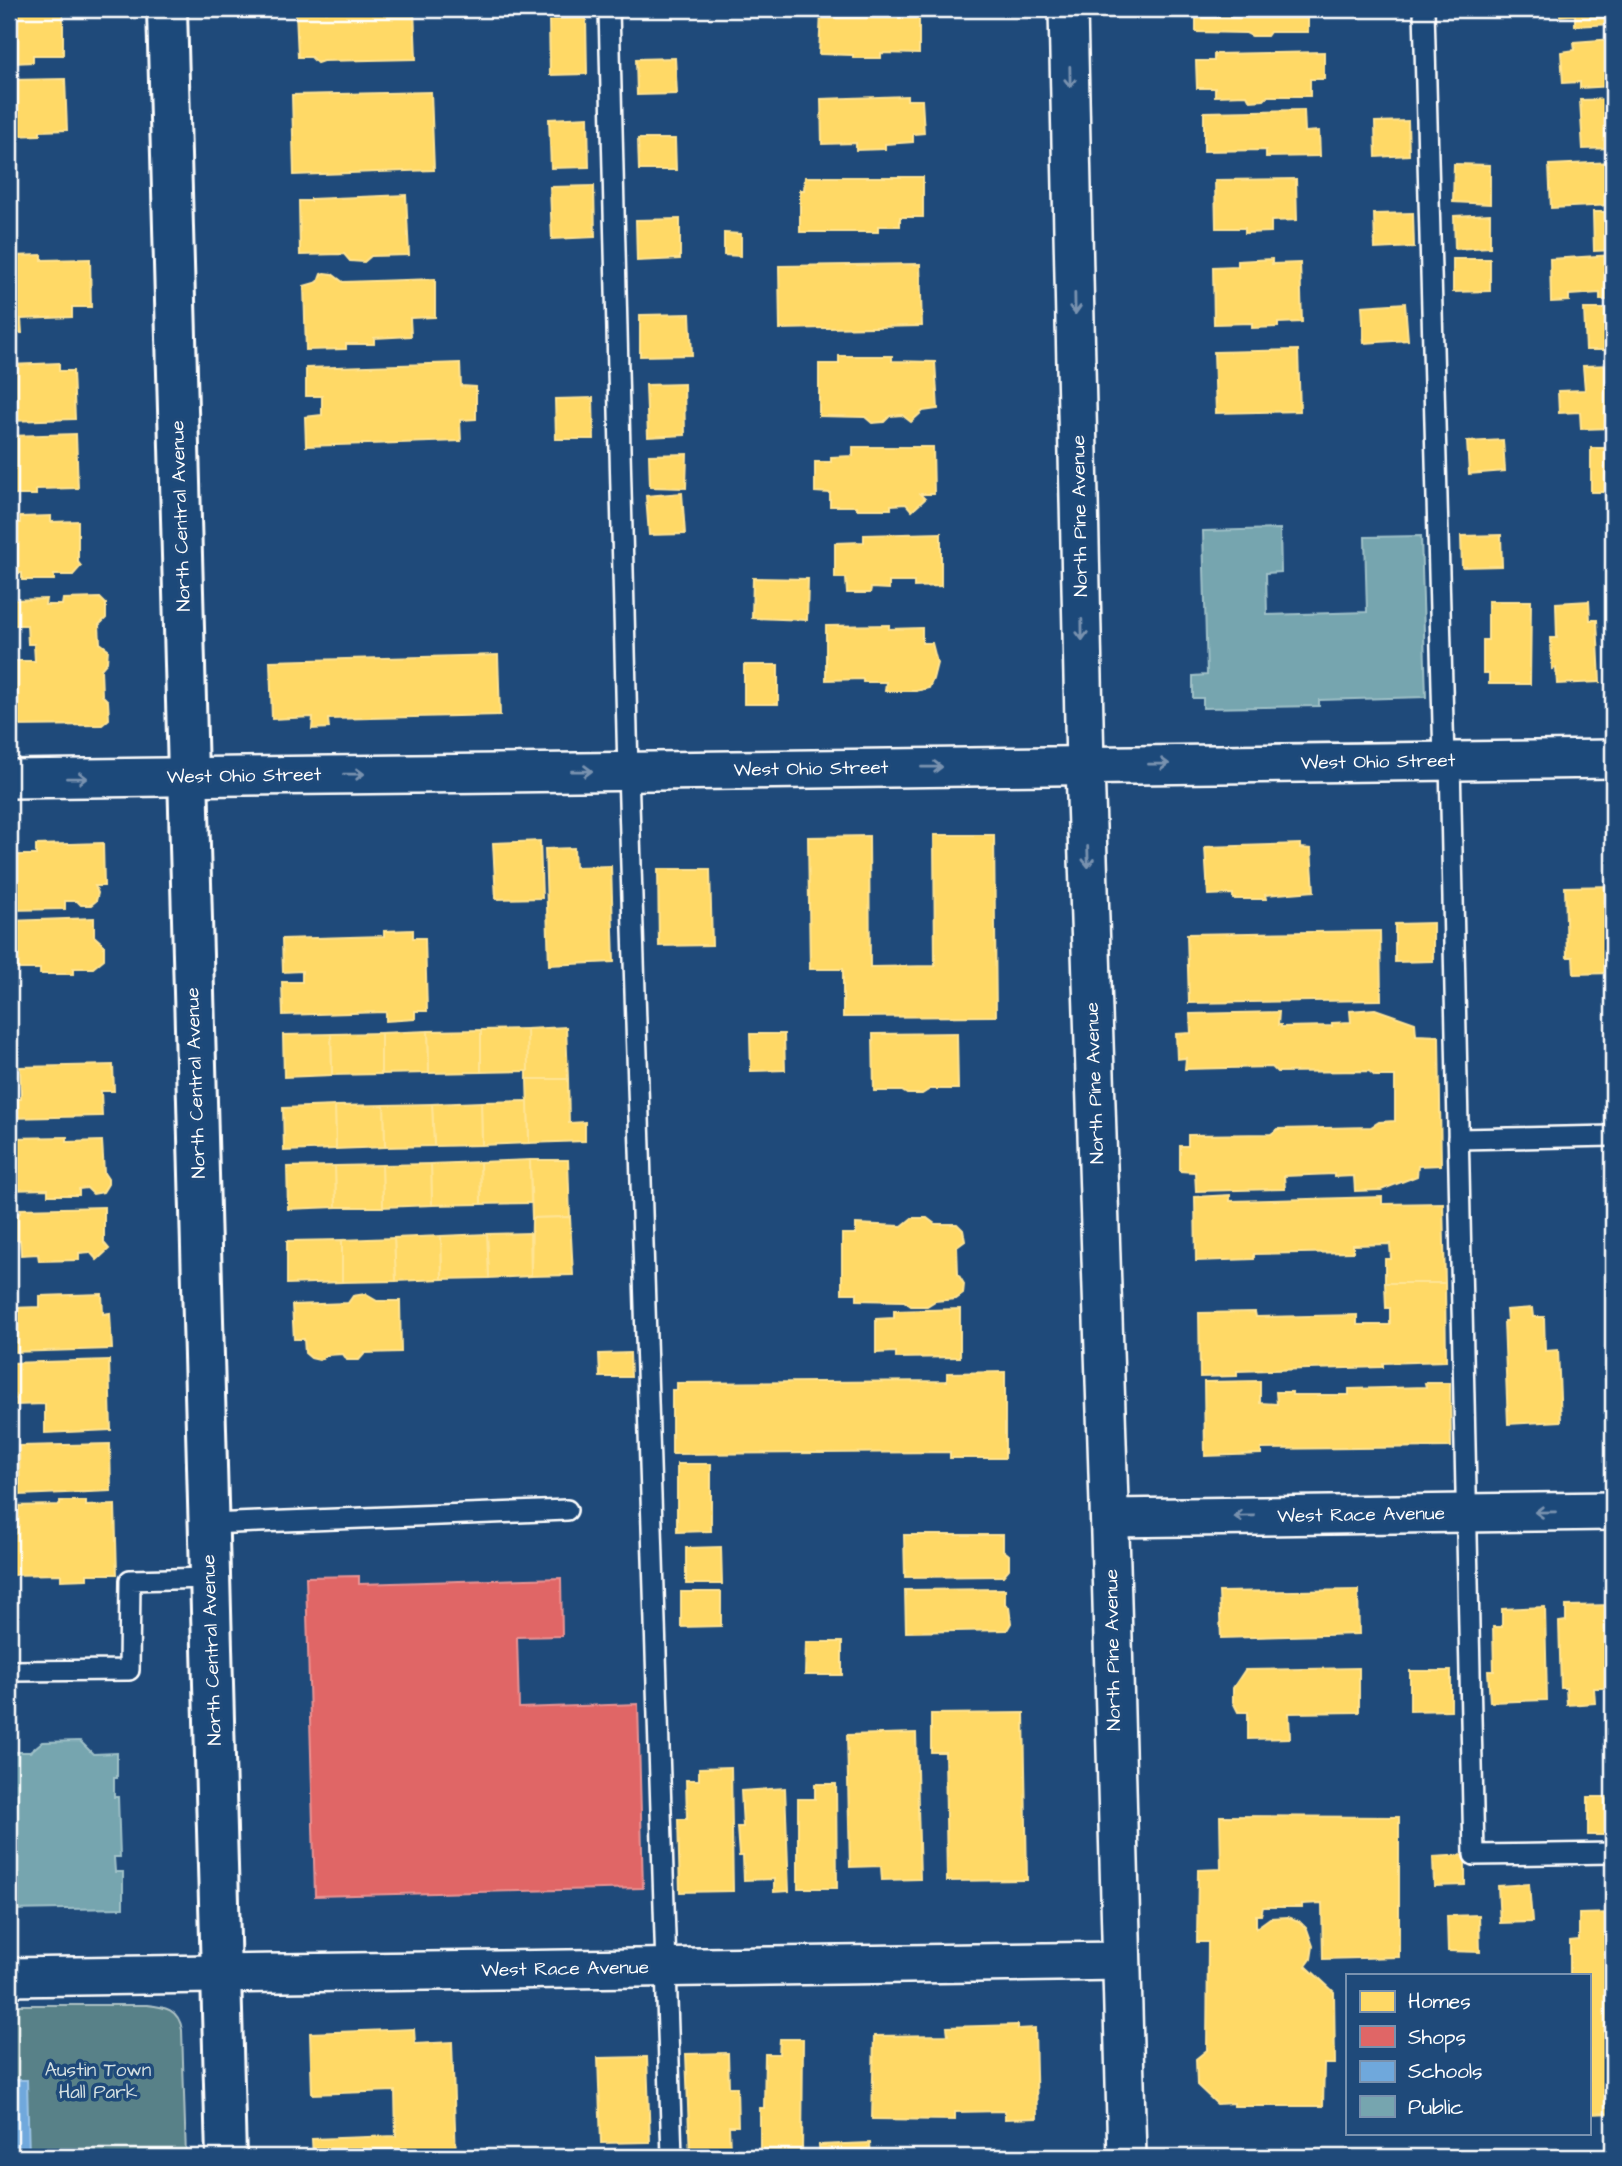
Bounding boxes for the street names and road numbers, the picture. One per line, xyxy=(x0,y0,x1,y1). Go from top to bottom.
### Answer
street label: North Central Avenue xyxy=(164,420,198,612)
street label: North Pine Avenue xyxy=(1065,435,1095,597)
street label: West Ohio Street xyxy=(1300,747,1456,777)
street label: West Ohio Street xyxy=(733,754,889,784)
street label: West Ohio Street xyxy=(166,761,322,791)
street label: North Central Avenue xyxy=(179,987,213,1179)
street label: North Pine Avenue xyxy=(1079,1002,1111,1164)
street label: West Race Avenue xyxy=(1277,1500,1445,1530)
street label: North Central Avenue xyxy=(195,1554,229,1746)
street label: North Pine Avenue xyxy=(1098,1569,1128,1731)
street label: West Race Avenue xyxy=(481,1954,649,1984)

